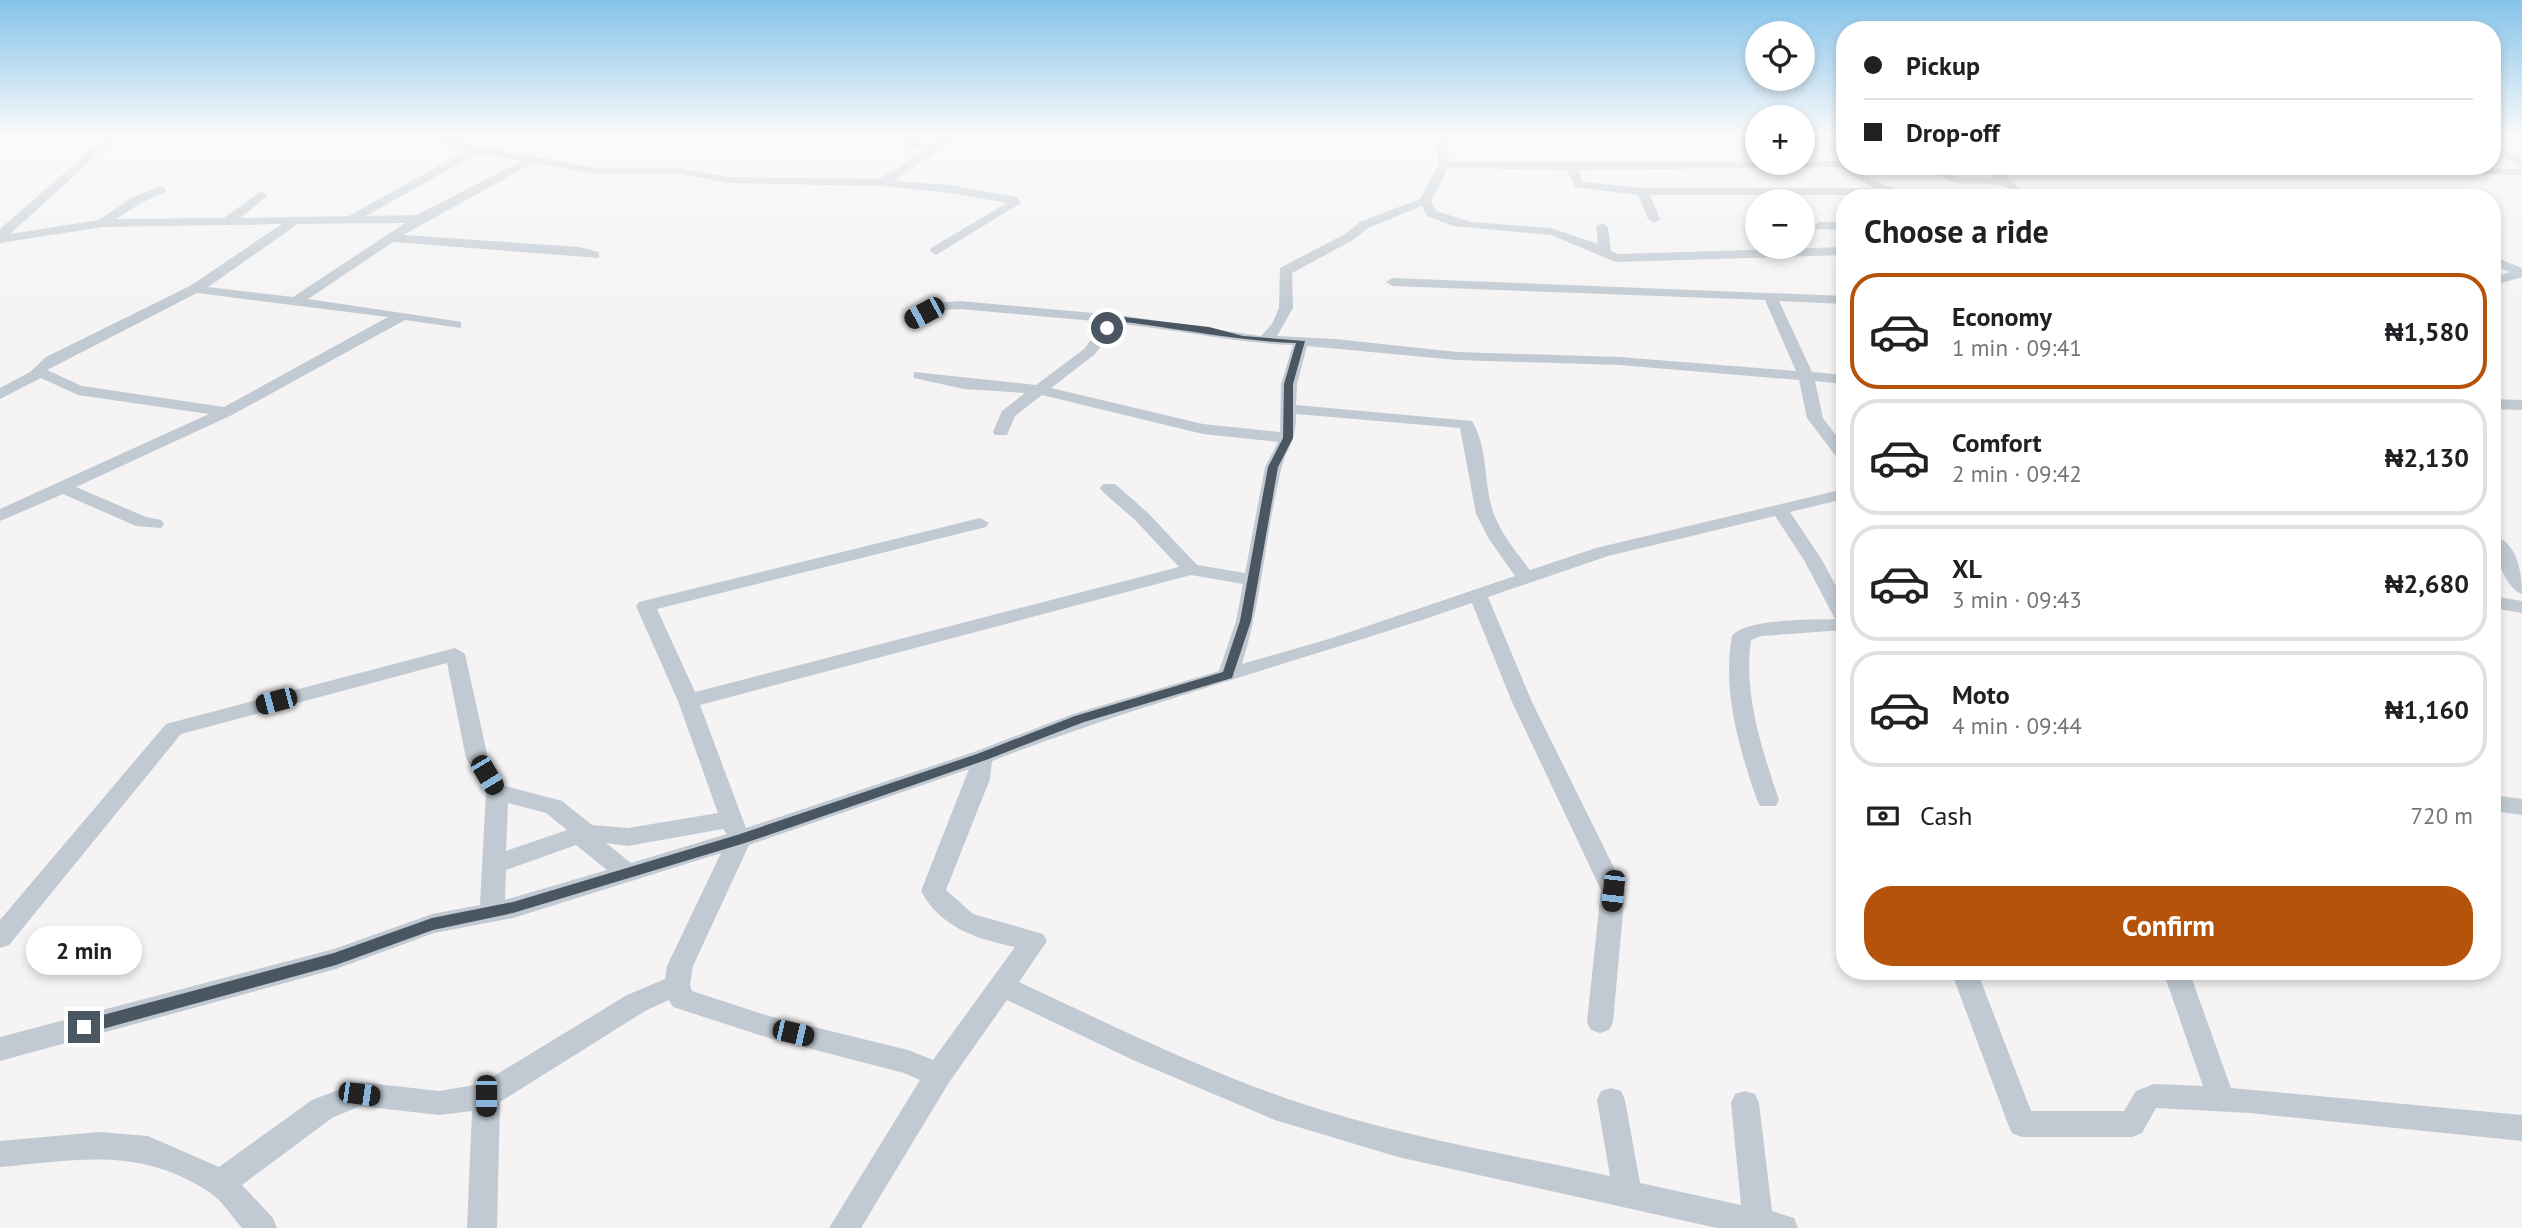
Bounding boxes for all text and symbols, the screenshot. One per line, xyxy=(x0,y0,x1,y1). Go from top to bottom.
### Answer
map controls xyxy=(1745,21,1815,259)
button: locate xyxy=(1745,21,1815,91)
text: Pickup xyxy=(1906,49,1980,82)
button: + xyxy=(1745,105,1815,175)
text: Drop-off xyxy=(1906,116,2000,149)
button: − xyxy=(1745,189,1815,259)
text: Choose a ride xyxy=(1864,210,2049,252)
car xyxy=(901,294,948,332)
icon: car xyxy=(1868,300,1931,363)
text: Economy xyxy=(1952,300,2052,333)
route start xyxy=(1091,312,1123,344)
text: ₦1,580 xyxy=(2385,315,2469,348)
text: 1 min · 09:41 xyxy=(1952,333,2082,362)
icon: car xyxy=(1868,426,1931,489)
text: Comfort xyxy=(1952,426,2042,459)
text: ₦2,130 xyxy=(2385,441,2469,474)
text: 2 min · 09:42 xyxy=(1952,459,2082,488)
icon: car xyxy=(1868,552,1931,615)
text: XL xyxy=(1952,552,1982,585)
text: ₦2,680 xyxy=(2385,567,2469,600)
text: 3 min · 09:43 xyxy=(1952,585,2082,614)
icon: car xyxy=(1868,678,1931,741)
text: Moto xyxy=(1952,678,2010,711)
car xyxy=(253,685,300,717)
text: ₦1,160 xyxy=(2385,693,2469,726)
text: 4 min · 09:44 xyxy=(1952,711,2082,740)
car xyxy=(468,752,507,798)
icon: cash xyxy=(1864,797,1902,835)
text: Cash xyxy=(1920,799,1972,832)
text: 720 m xyxy=(2411,801,2473,830)
car xyxy=(1601,869,1626,913)
button: Confirm xyxy=(1864,886,2473,966)
callout: 2 min xyxy=(26,926,142,974)
text: 2 min xyxy=(56,936,112,965)
route end xyxy=(68,1011,100,1043)
car xyxy=(771,1018,816,1048)
car xyxy=(476,1075,497,1117)
car xyxy=(337,1081,382,1107)

